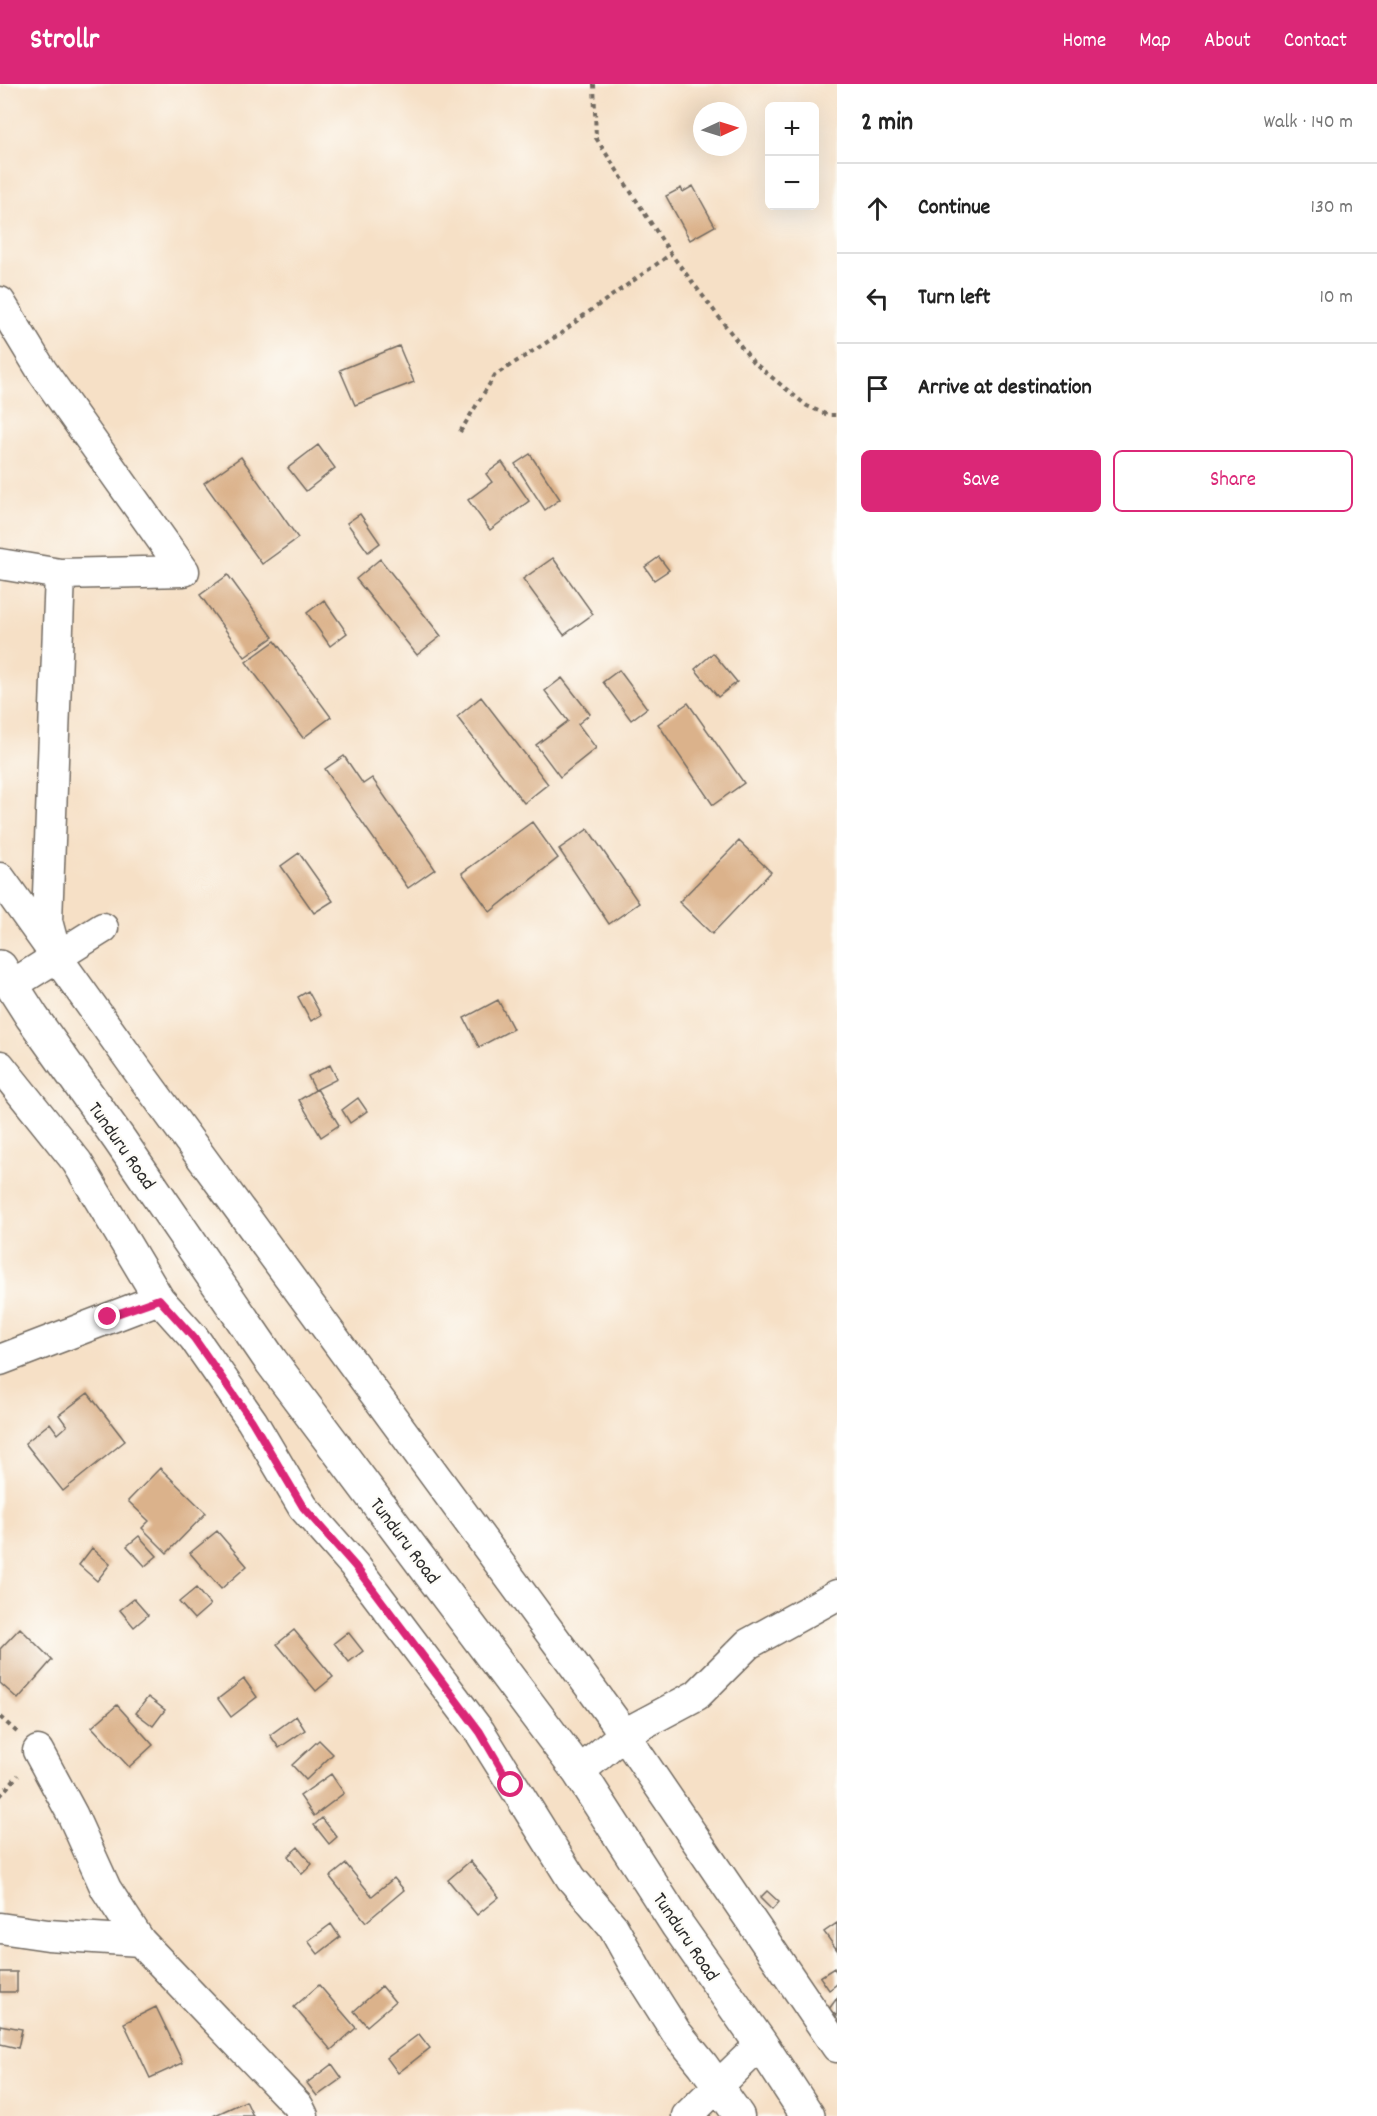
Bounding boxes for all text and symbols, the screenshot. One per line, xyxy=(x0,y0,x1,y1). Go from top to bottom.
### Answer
text: Strollr xyxy=(30,22,99,62)
text: Home xyxy=(1062,27,1106,57)
text: Map xyxy=(1139,27,1171,57)
text: About xyxy=(1204,27,1251,57)
text: Contact xyxy=(1284,27,1347,57)
north arrow xyxy=(693,102,747,156)
map controls xyxy=(765,102,819,210)
button: + xyxy=(765,102,819,156)
text: 2 min xyxy=(861,105,913,142)
text: Walk · 140 m xyxy=(1264,109,1353,137)
button: − xyxy=(765,156,819,210)
icon: ahead xyxy=(861,192,894,225)
text: Continue xyxy=(918,193,990,224)
text: 130 m xyxy=(1311,194,1353,222)
icon: left xyxy=(861,282,894,315)
text: Turn left xyxy=(918,283,990,314)
text: 10 m xyxy=(1319,284,1353,312)
icon: arrive xyxy=(861,372,894,405)
text: Arrive at destination xyxy=(918,373,1092,404)
button: Save xyxy=(861,450,1101,512)
button: Share xyxy=(1113,450,1353,512)
street label: Tunduru Road xyxy=(80,1097,161,1196)
route end xyxy=(94,1303,120,1329)
street label: Tunduru Road xyxy=(362,1493,445,1591)
route start xyxy=(497,1771,523,1797)
street label: Tunduru Road xyxy=(644,1888,725,1988)

